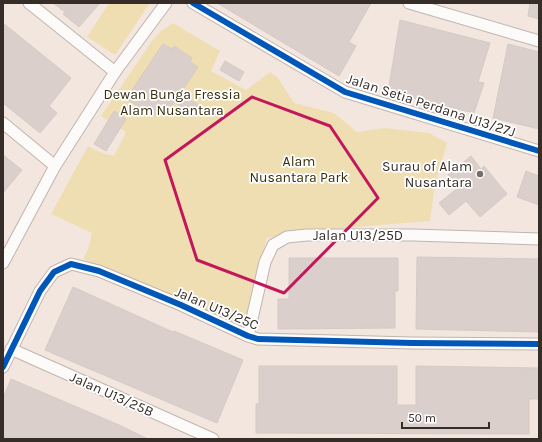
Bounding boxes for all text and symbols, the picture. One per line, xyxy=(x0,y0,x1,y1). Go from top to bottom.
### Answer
street label: Jalan Setia Perdana U13/27J xyxy=(344,70,518,141)
park label: Dewan Bunga Fressia Alam Nusantara xyxy=(104,86,240,119)
park label: Alam Nusantara Park xyxy=(249,153,349,186)
place label: Surau of Alam Nusantara xyxy=(382,158,472,191)
marker: Surau of Alam Nusantara xyxy=(475,169,485,179)
street label: Jalan U13/25D xyxy=(313,227,403,244)
street label: Jalan U13/25C xyxy=(172,283,261,334)
street label: Jalan U13/25B xyxy=(67,368,156,420)
scale bar xyxy=(402,404,489,430)
text: 50 m xyxy=(408,411,436,425)

